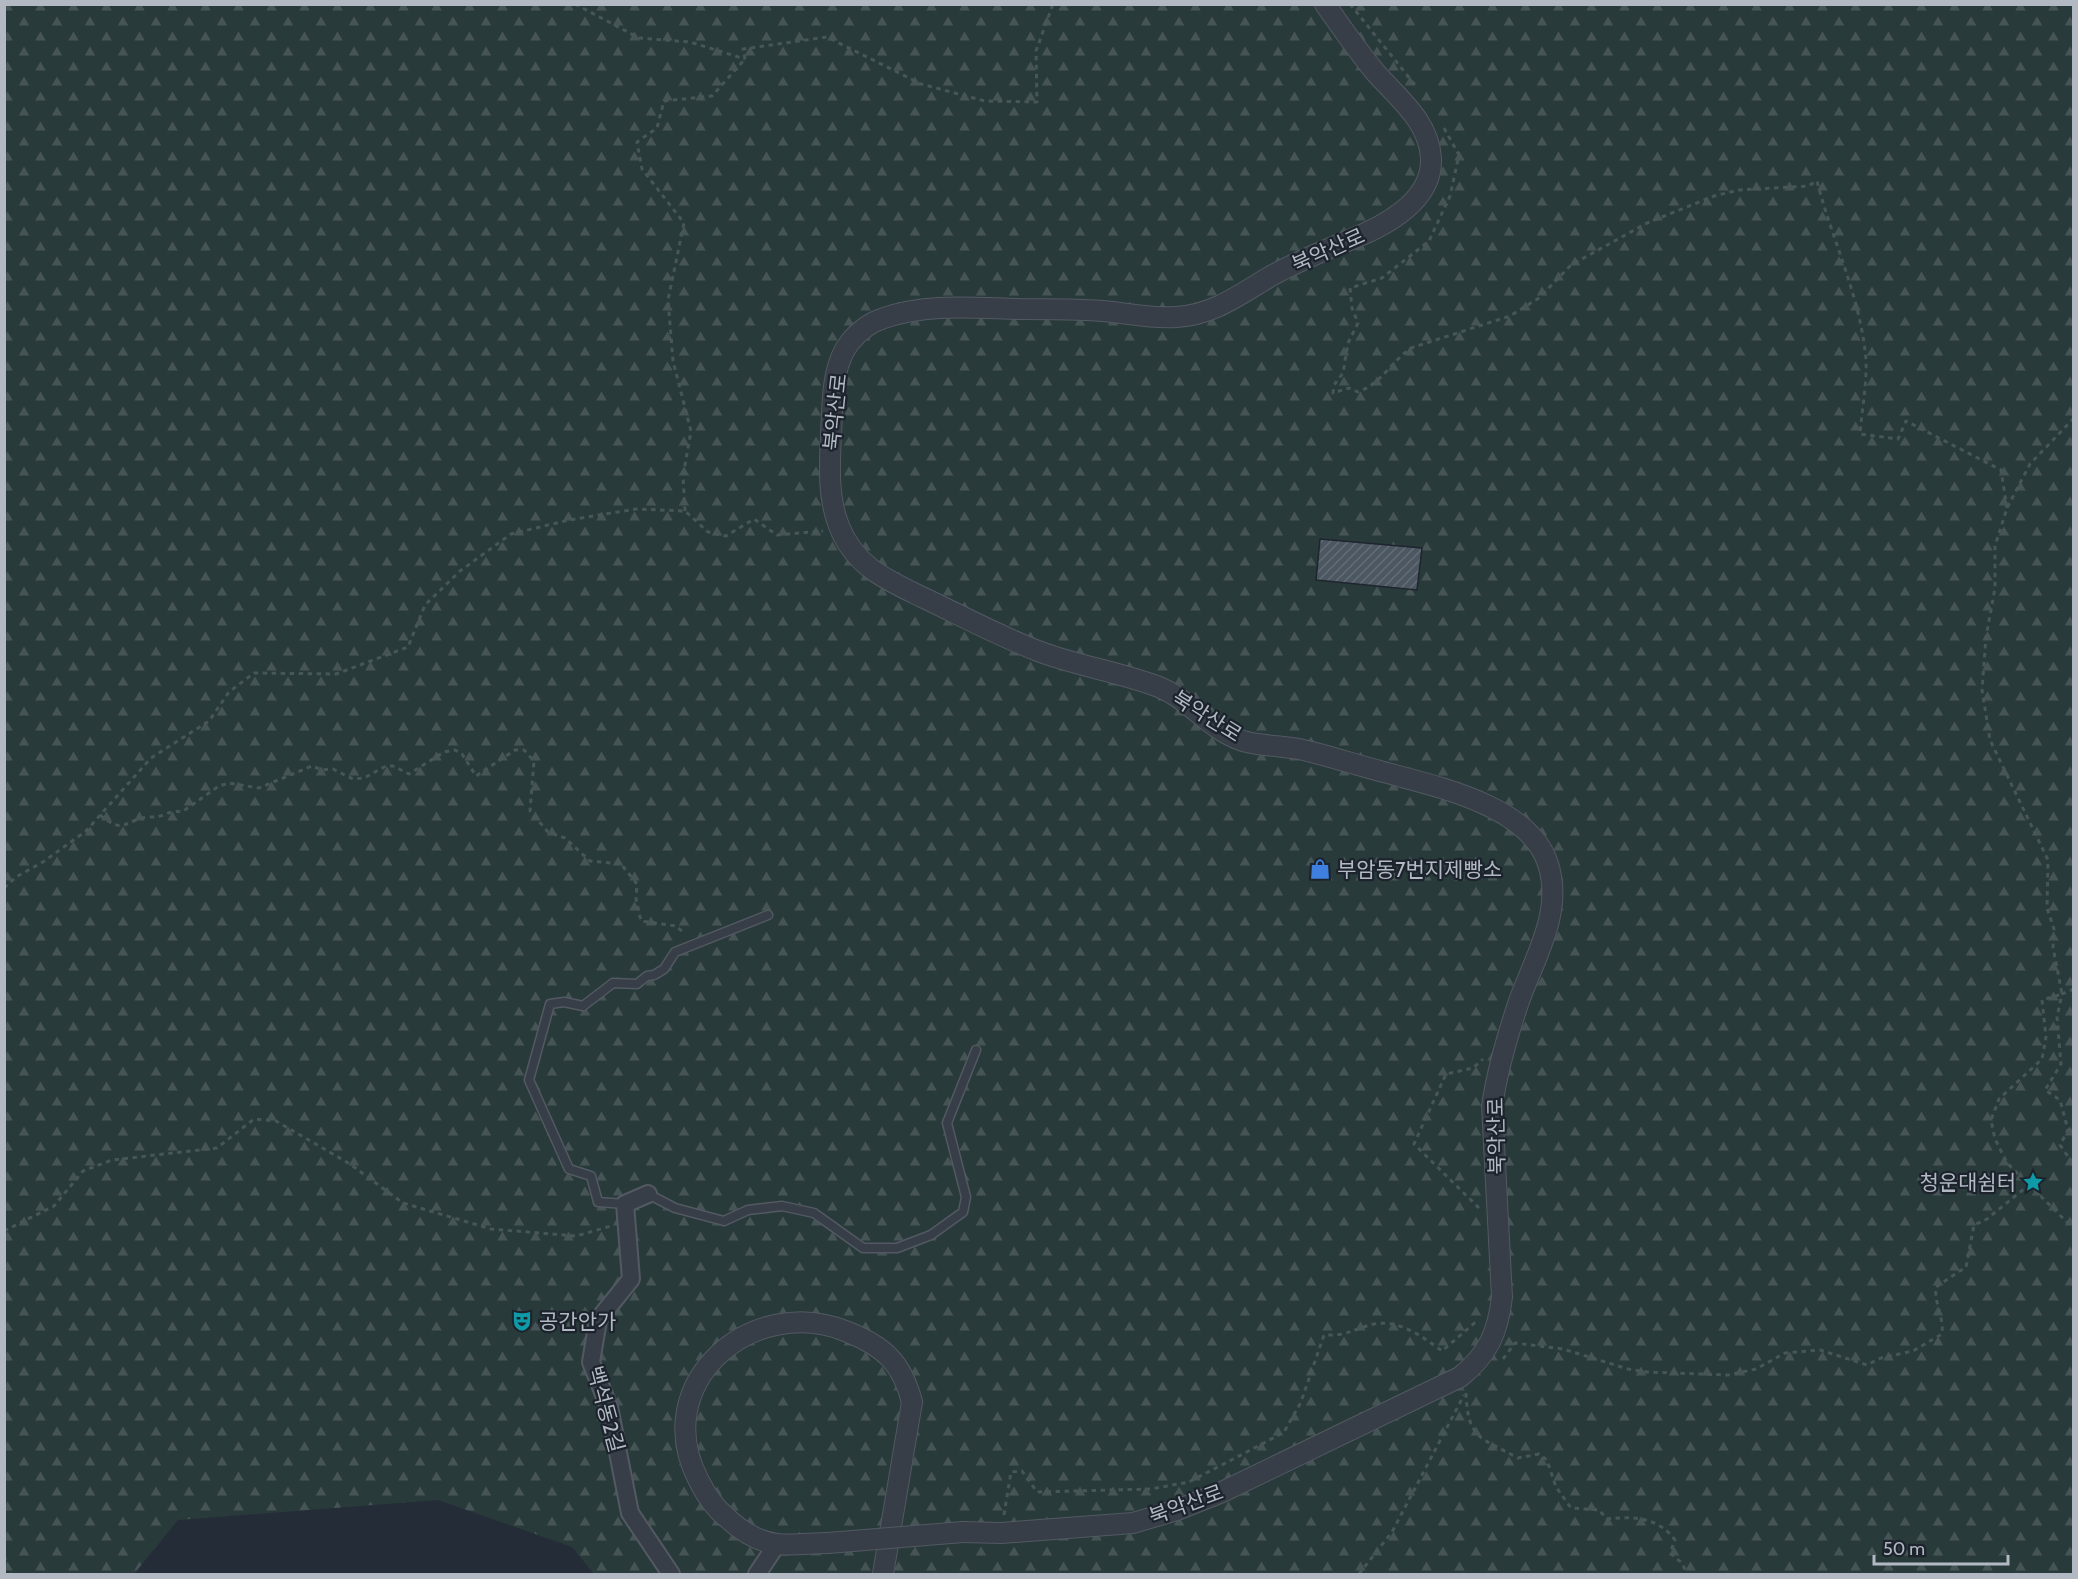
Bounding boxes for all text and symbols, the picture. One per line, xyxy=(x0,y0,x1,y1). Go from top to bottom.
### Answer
street label: 북악산로 xyxy=(1288,223,1368,277)
street label: 북악산로 xyxy=(819,372,851,452)
street label: 북악산로 xyxy=(1168,685,1246,747)
shop icon: 부암동7번지제빵소 xyxy=(1308,857,1332,881)
place label: 부암동7번지제빵소 xyxy=(1337,857,1502,882)
street label: 북악산로 xyxy=(1483,1097,1509,1175)
place label: 청운대쉼터 xyxy=(1919,1170,2016,1195)
place icon: 청운대쉼터 xyxy=(2021,1170,2045,1194)
theatre icon: 공간안가 xyxy=(510,1309,534,1333)
place label: 공간안가 xyxy=(539,1309,616,1334)
street label: 백석동2길 xyxy=(582,1363,630,1455)
street label: 북악산로 xyxy=(1145,1479,1227,1529)
scale bar xyxy=(1874,1528,2008,1566)
text: 50 m xyxy=(1883,1538,1925,1560)

